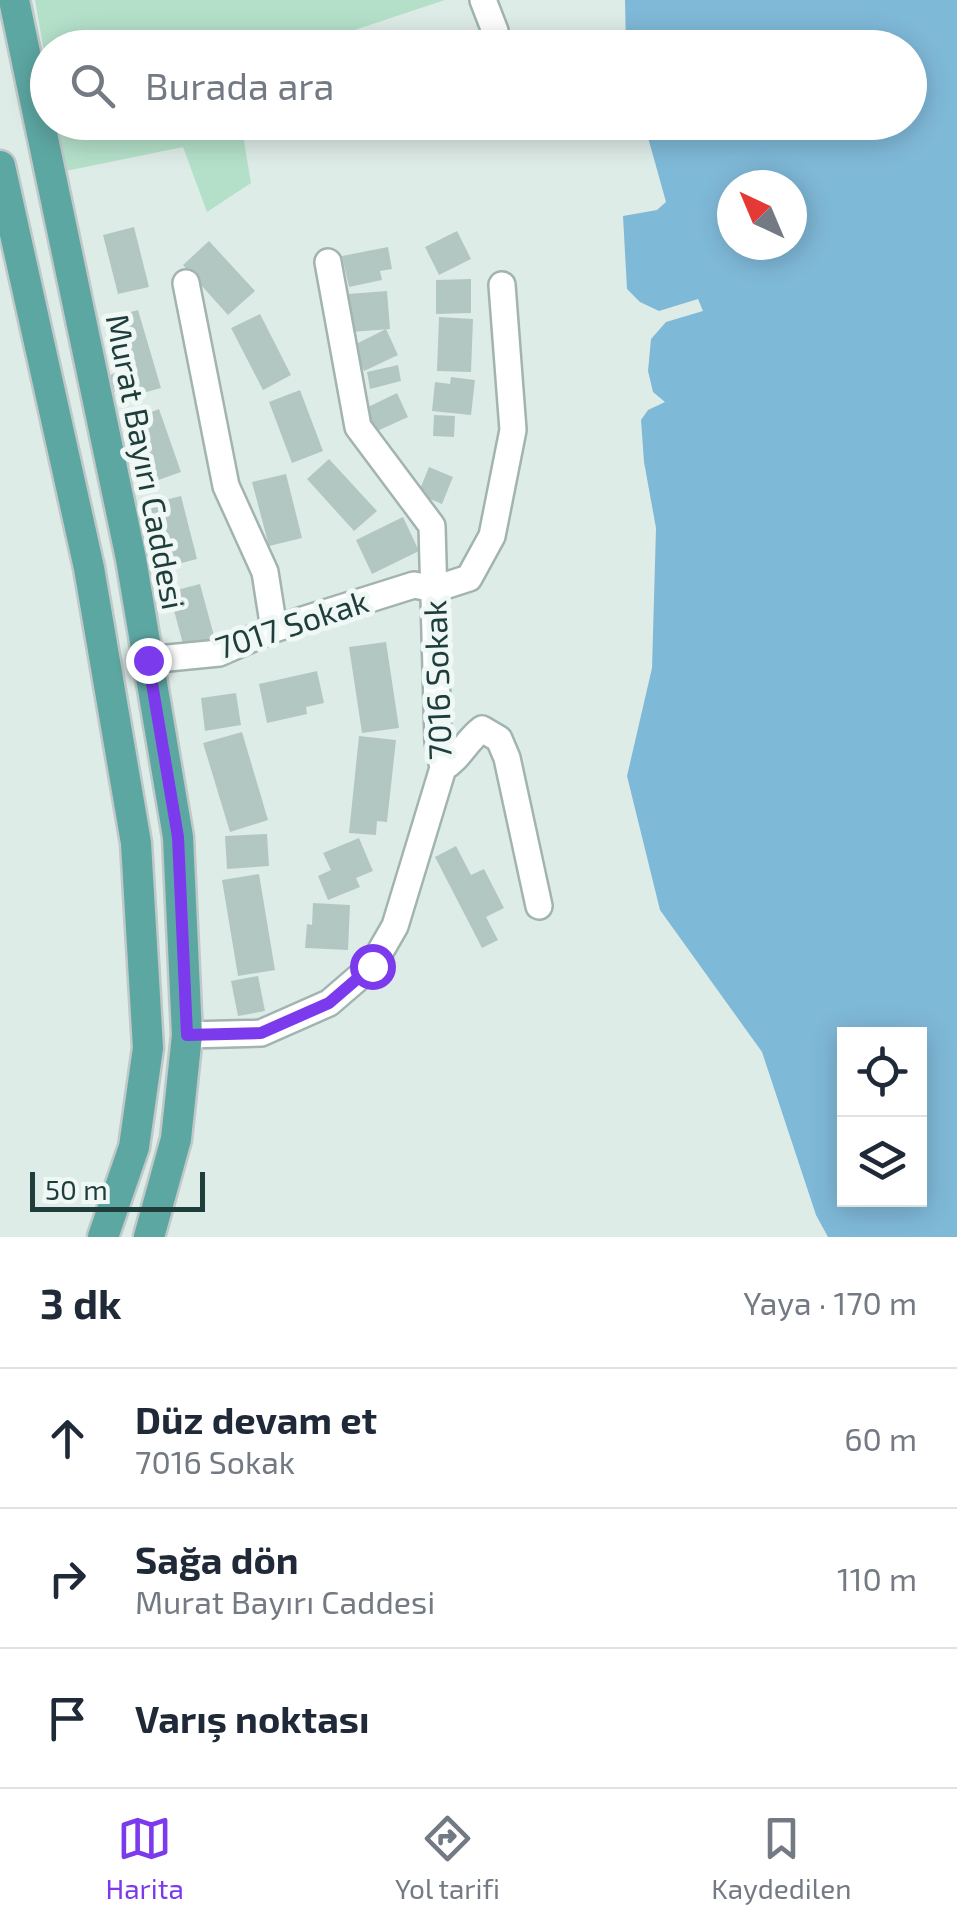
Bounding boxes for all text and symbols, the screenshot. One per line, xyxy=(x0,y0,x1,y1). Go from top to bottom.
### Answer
search box xyxy=(30,30,927,140)
icon: search xyxy=(65,58,120,113)
text: Burada ara xyxy=(145,62,334,108)
north arrow xyxy=(717,170,807,260)
street label: Murat Bayırı Caddesi xyxy=(100,311,194,613)
street label: 7017 Sokak xyxy=(210,581,372,666)
street label: 7016 Sokak xyxy=(414,599,458,761)
route end xyxy=(126,638,172,684)
route start xyxy=(350,944,396,990)
map controls xyxy=(837,1027,927,1207)
button: locate xyxy=(837,1027,927,1117)
button: layers xyxy=(837,1117,927,1207)
scale bar xyxy=(30,1167,205,1212)
text: 50 m xyxy=(45,1172,108,1206)
text: 3 dk xyxy=(40,1277,121,1327)
text: Yaya · 170 m xyxy=(743,1283,917,1321)
text: Düz devam et xyxy=(135,1396,377,1442)
icon: ahead xyxy=(40,1411,95,1466)
text: 60 m xyxy=(844,1419,917,1457)
text: 7016 Sokak xyxy=(135,1442,295,1480)
text: Sağa dön xyxy=(135,1536,299,1582)
icon: right xyxy=(40,1551,95,1606)
text: 110 m xyxy=(837,1559,917,1597)
text: Murat Bayırı Caddesi xyxy=(135,1582,435,1620)
icon: arrive xyxy=(40,1691,95,1746)
text: Varış noktası xyxy=(135,1695,370,1741)
tab: Harita xyxy=(106,1811,184,1905)
tab: Yol tarifi xyxy=(395,1811,500,1905)
tab: Kaydedilen xyxy=(711,1811,851,1905)

